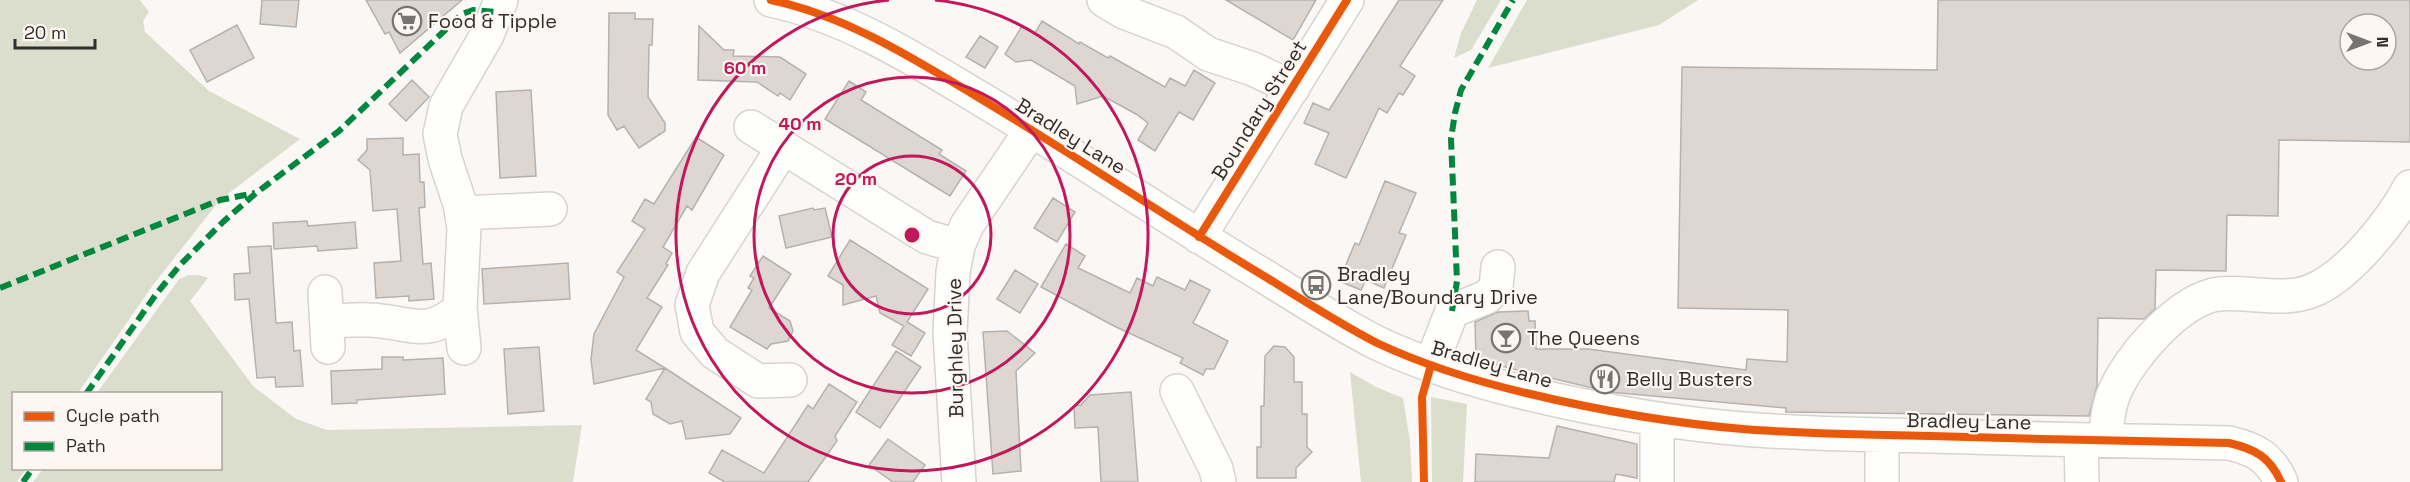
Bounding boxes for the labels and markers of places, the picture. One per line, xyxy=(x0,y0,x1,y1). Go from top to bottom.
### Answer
supermarket icon: Food & Tipple xyxy=(391,5,423,37)
place label: Food & Tipple xyxy=(428,8,557,34)
centre of rings xyxy=(902,225,922,245)
place label: Bradley Lane/Boundary Drive xyxy=(1337,261,1538,310)
bus stop icon: Bradley Lane/Boundary Drive xyxy=(1300,269,1332,301)
bar icon: The Queens xyxy=(1490,322,1522,354)
place label: The Queens xyxy=(1527,325,1640,351)
restaurant icon: Belly Busters xyxy=(1589,363,1621,395)
place label: Belly Busters xyxy=(1626,366,1753,392)

